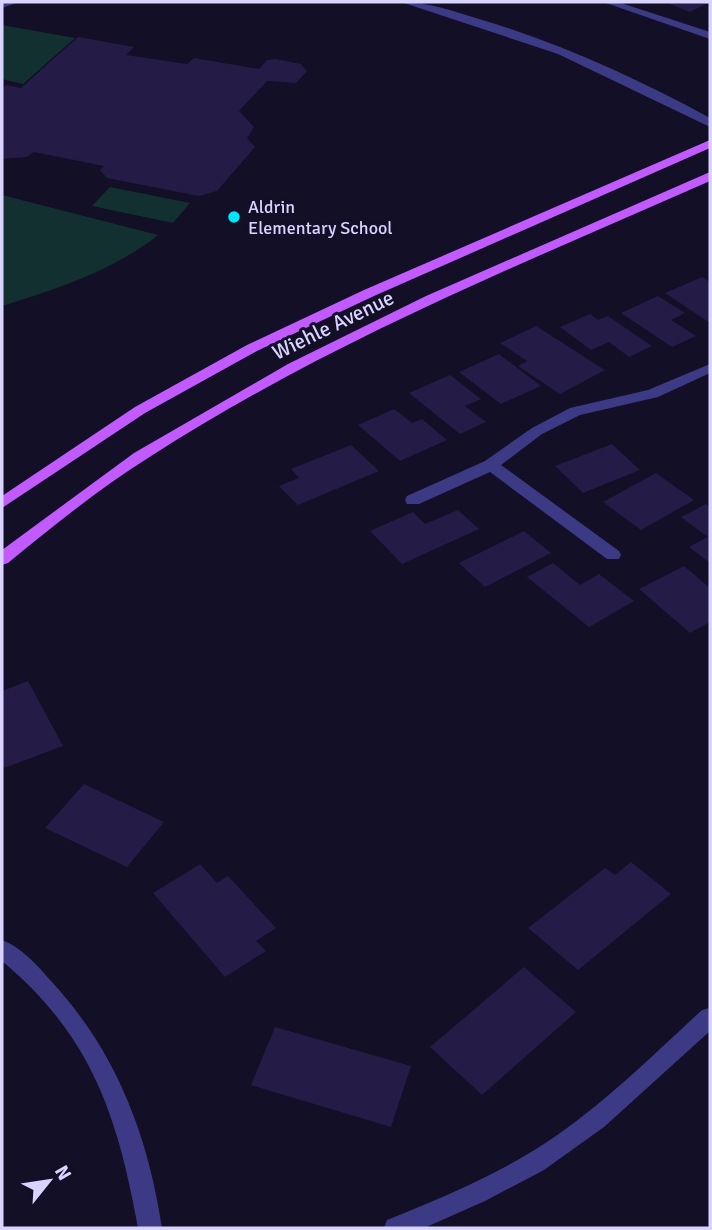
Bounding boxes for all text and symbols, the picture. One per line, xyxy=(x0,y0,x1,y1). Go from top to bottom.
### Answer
place label: Aldrin Elementary School xyxy=(248,196,393,239)
marker: Aldrin Elementary School xyxy=(226,209,242,225)
street label: Wiehle Avenue xyxy=(268,284,398,366)
north arrow xyxy=(14,1146,84,1216)
text: N xyxy=(49,1161,77,1185)

